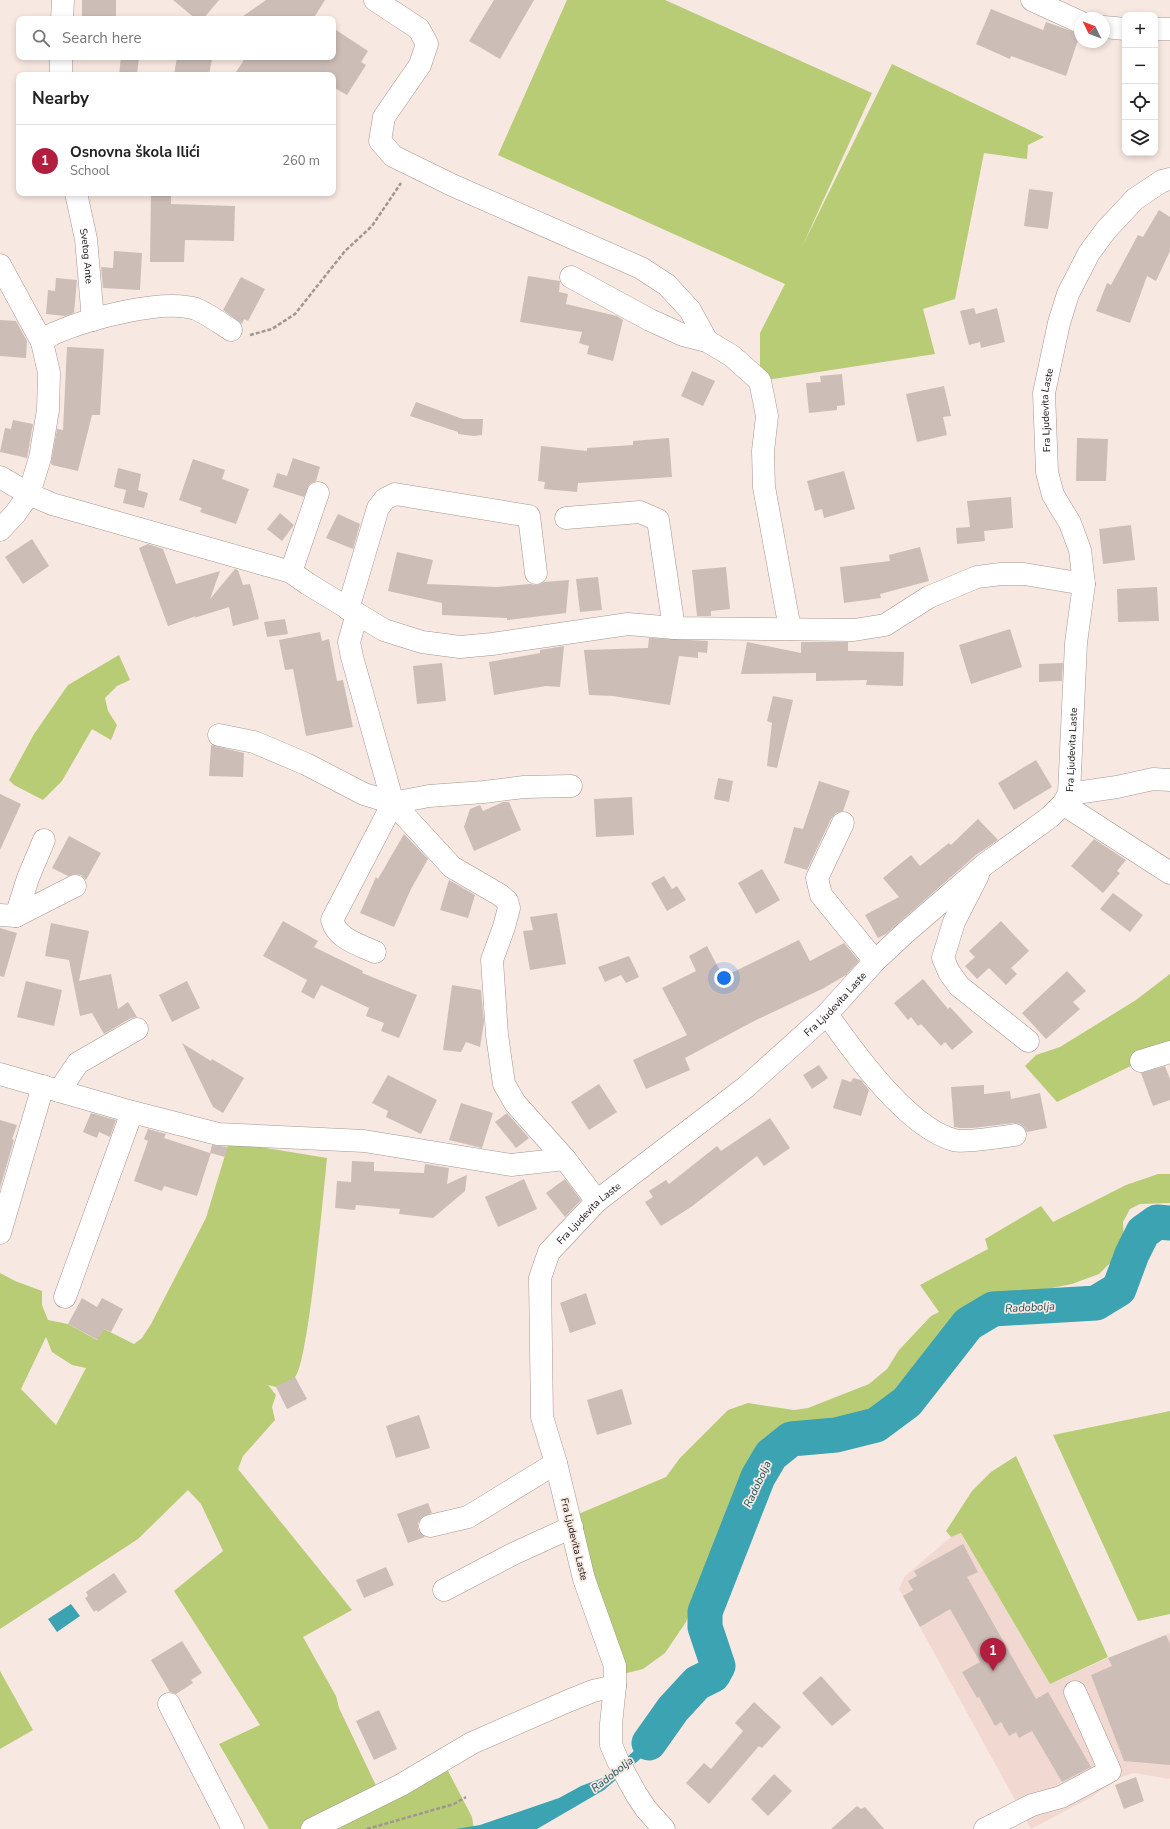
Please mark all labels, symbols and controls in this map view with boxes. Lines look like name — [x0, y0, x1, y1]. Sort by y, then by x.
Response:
north arrow — [1074, 12, 1110, 48]
map controls — [1122, 12, 1158, 156]
button: + — [1122, 12, 1158, 48]
search box — [16, 16, 336, 60]
icon: search — [30, 27, 52, 49]
text: Search here — [62, 28, 142, 48]
button: − — [1122, 48, 1158, 84]
button: locate — [1122, 84, 1158, 120]
text: Nearby — [32, 87, 89, 110]
button: layers — [1122, 120, 1158, 156]
text: Osnovna škola Ilići — [70, 142, 200, 162]
text: 1 — [41, 152, 49, 170]
text: 260 m — [282, 152, 320, 170]
text: School — [70, 162, 110, 180]
street label: Svetog Ante — [76, 227, 96, 284]
street label: Fra Ljudevita Laste — [1038, 367, 1057, 452]
street label: Fra Ljudevita Laste — [1063, 707, 1081, 792]
your location — [714, 968, 734, 988]
street label: Fra Ljudevita Laste — [801, 969, 870, 1040]
street label: Fra Ljudevita Laste — [554, 1179, 624, 1248]
water label: Radobolja — [1005, 1299, 1056, 1316]
water label: Radobolja — [740, 1458, 775, 1510]
street label: Fra Ljudevita Laste — [557, 1497, 591, 1582]
pin: 1 — [980, 1638, 1006, 1671]
water label: Radobolja — [588, 1753, 637, 1796]

